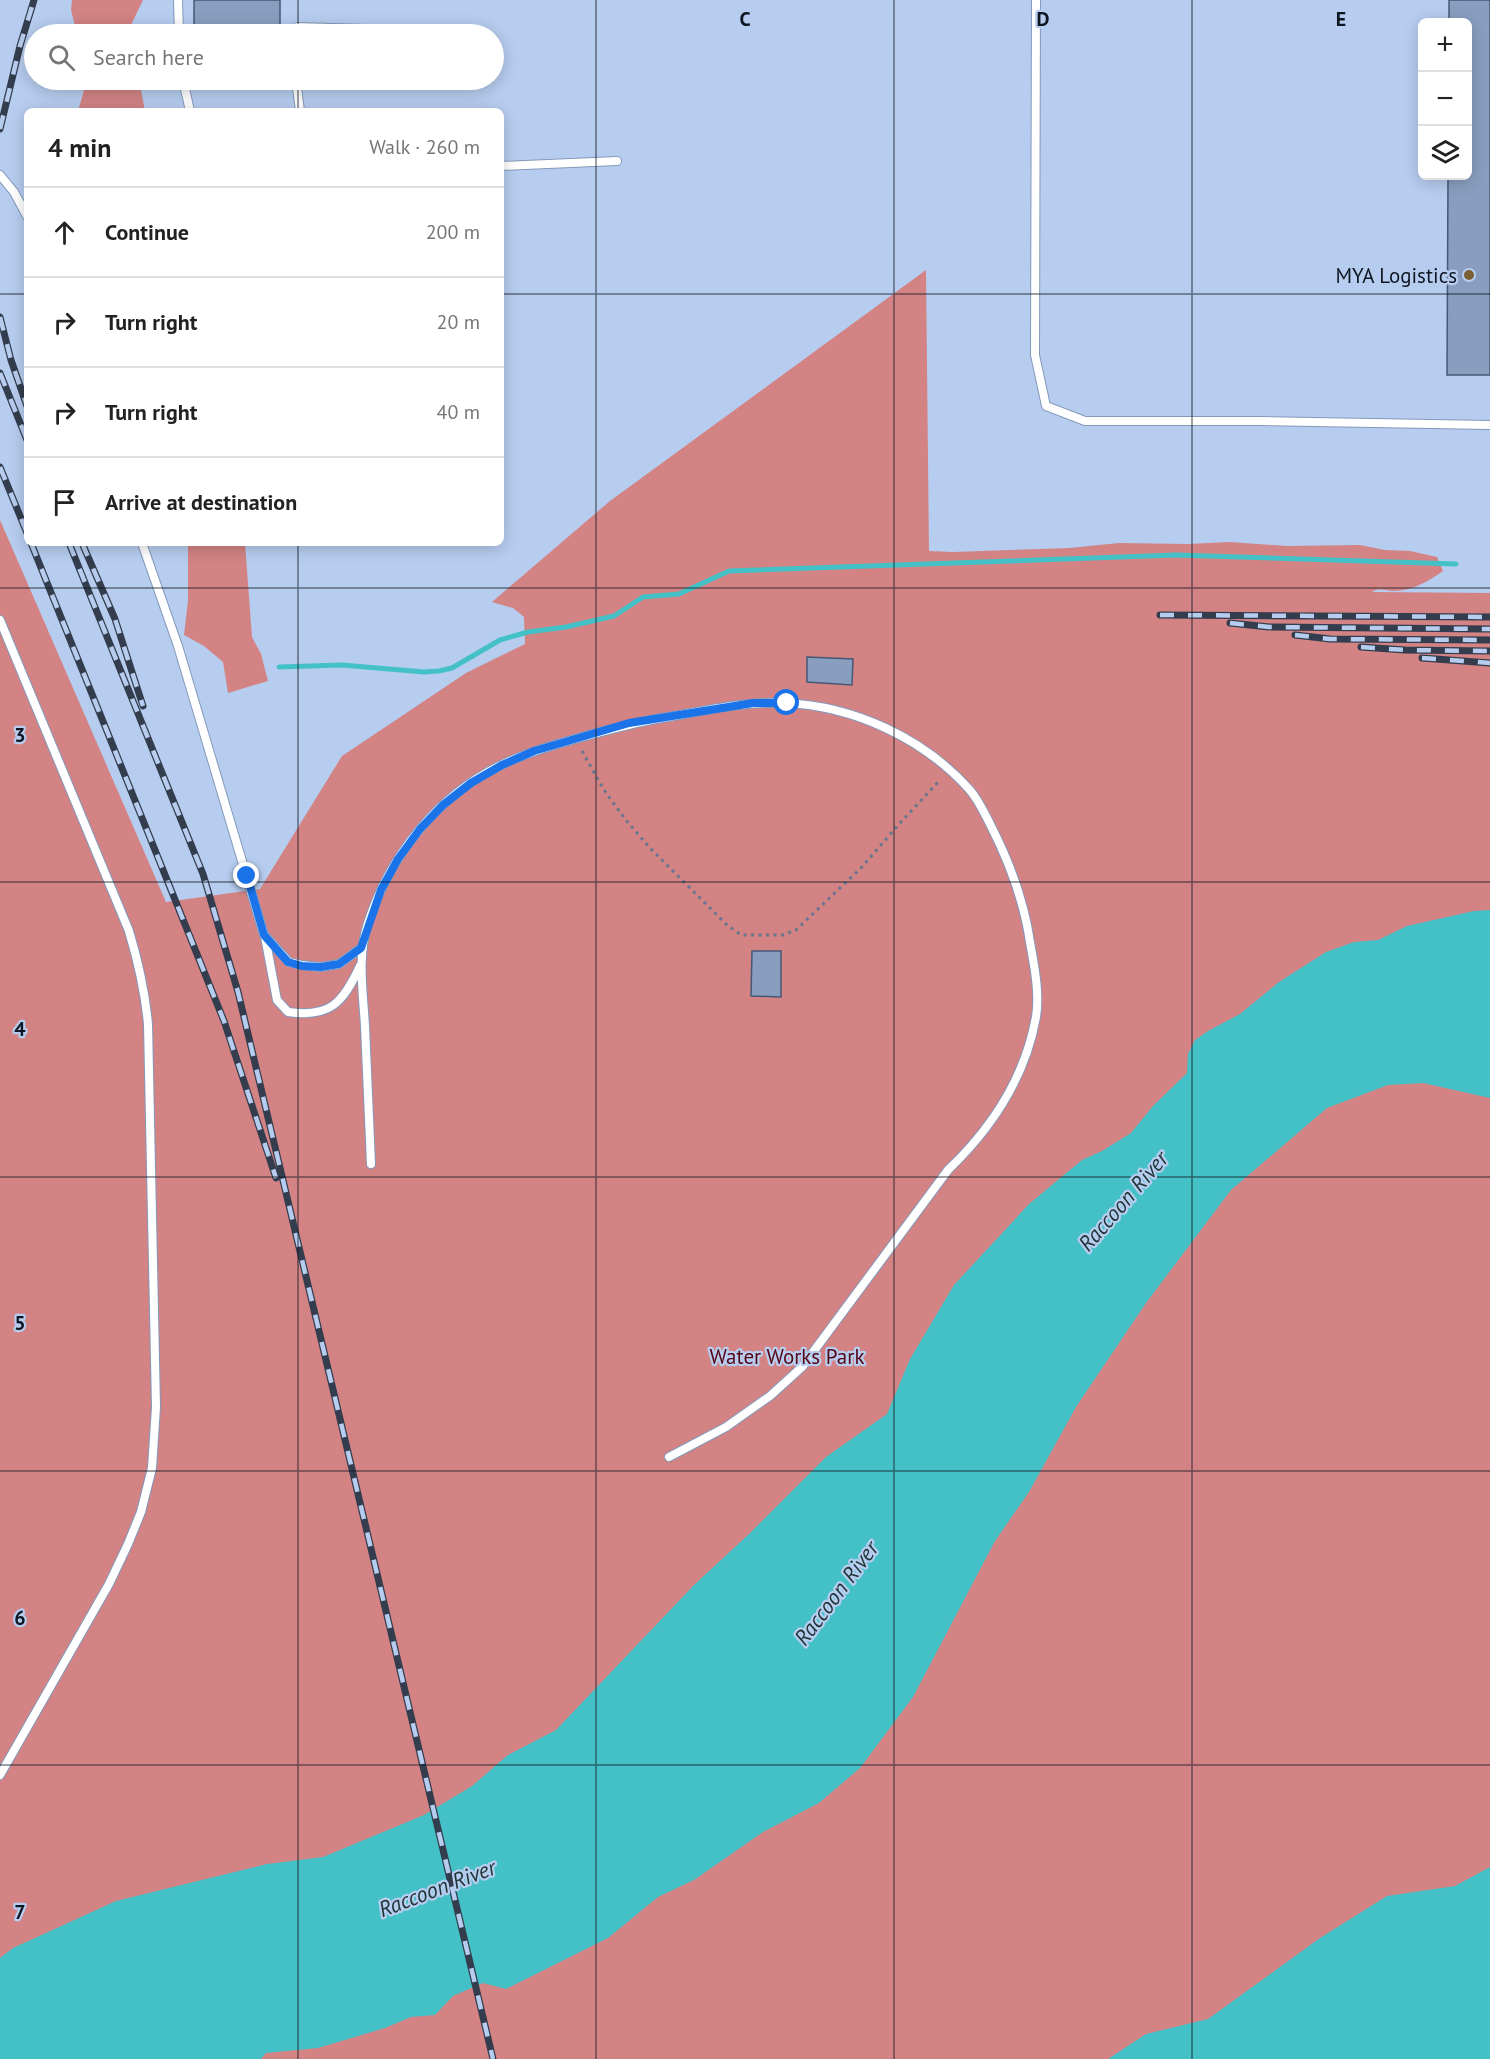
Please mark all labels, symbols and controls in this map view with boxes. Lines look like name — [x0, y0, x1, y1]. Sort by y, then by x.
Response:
text: C — [739, 6, 751, 32]
text: D — [1037, 6, 1050, 32]
text: E — [1336, 6, 1346, 32]
map controls — [1418, 18, 1472, 180]
button: + — [1418, 18, 1472, 72]
search box — [24, 24, 504, 90]
icon: search — [45, 41, 78, 74]
text: Search here — [93, 43, 204, 71]
button: − — [1418, 72, 1472, 126]
button: layers — [1418, 126, 1472, 180]
text: 4 min — [48, 131, 111, 164]
text: Walk · 260 m — [369, 134, 480, 160]
icon: ahead — [48, 216, 81, 249]
text: Continue — [105, 218, 189, 246]
text: 200 m — [426, 219, 480, 245]
place label: MYA Logistics — [1335, 262, 1457, 289]
marker: MYA Logistics — [1462, 268, 1476, 282]
icon: right — [48, 306, 81, 339]
text: Turn right — [105, 308, 197, 336]
text: 20 m — [437, 309, 480, 335]
icon: right — [48, 396, 81, 429]
text: Turn right — [105, 398, 197, 426]
text: 40 m — [437, 399, 480, 425]
icon: arrive — [48, 486, 81, 519]
text: Arrive at destination — [105, 488, 297, 516]
route start — [773, 689, 799, 715]
text: 3 — [14, 722, 26, 748]
route end — [233, 862, 259, 888]
text: 4 — [14, 1016, 26, 1042]
water label: Raccoon River — [1072, 1144, 1175, 1257]
text: 5 — [14, 1310, 26, 1336]
park label: Water Works Park — [710, 1343, 864, 1370]
water label: Raccoon River — [788, 1534, 885, 1651]
text: 6 — [14, 1605, 26, 1631]
water label: Raccoon River — [374, 1852, 501, 1923]
text: 7 — [14, 1899, 26, 1925]

